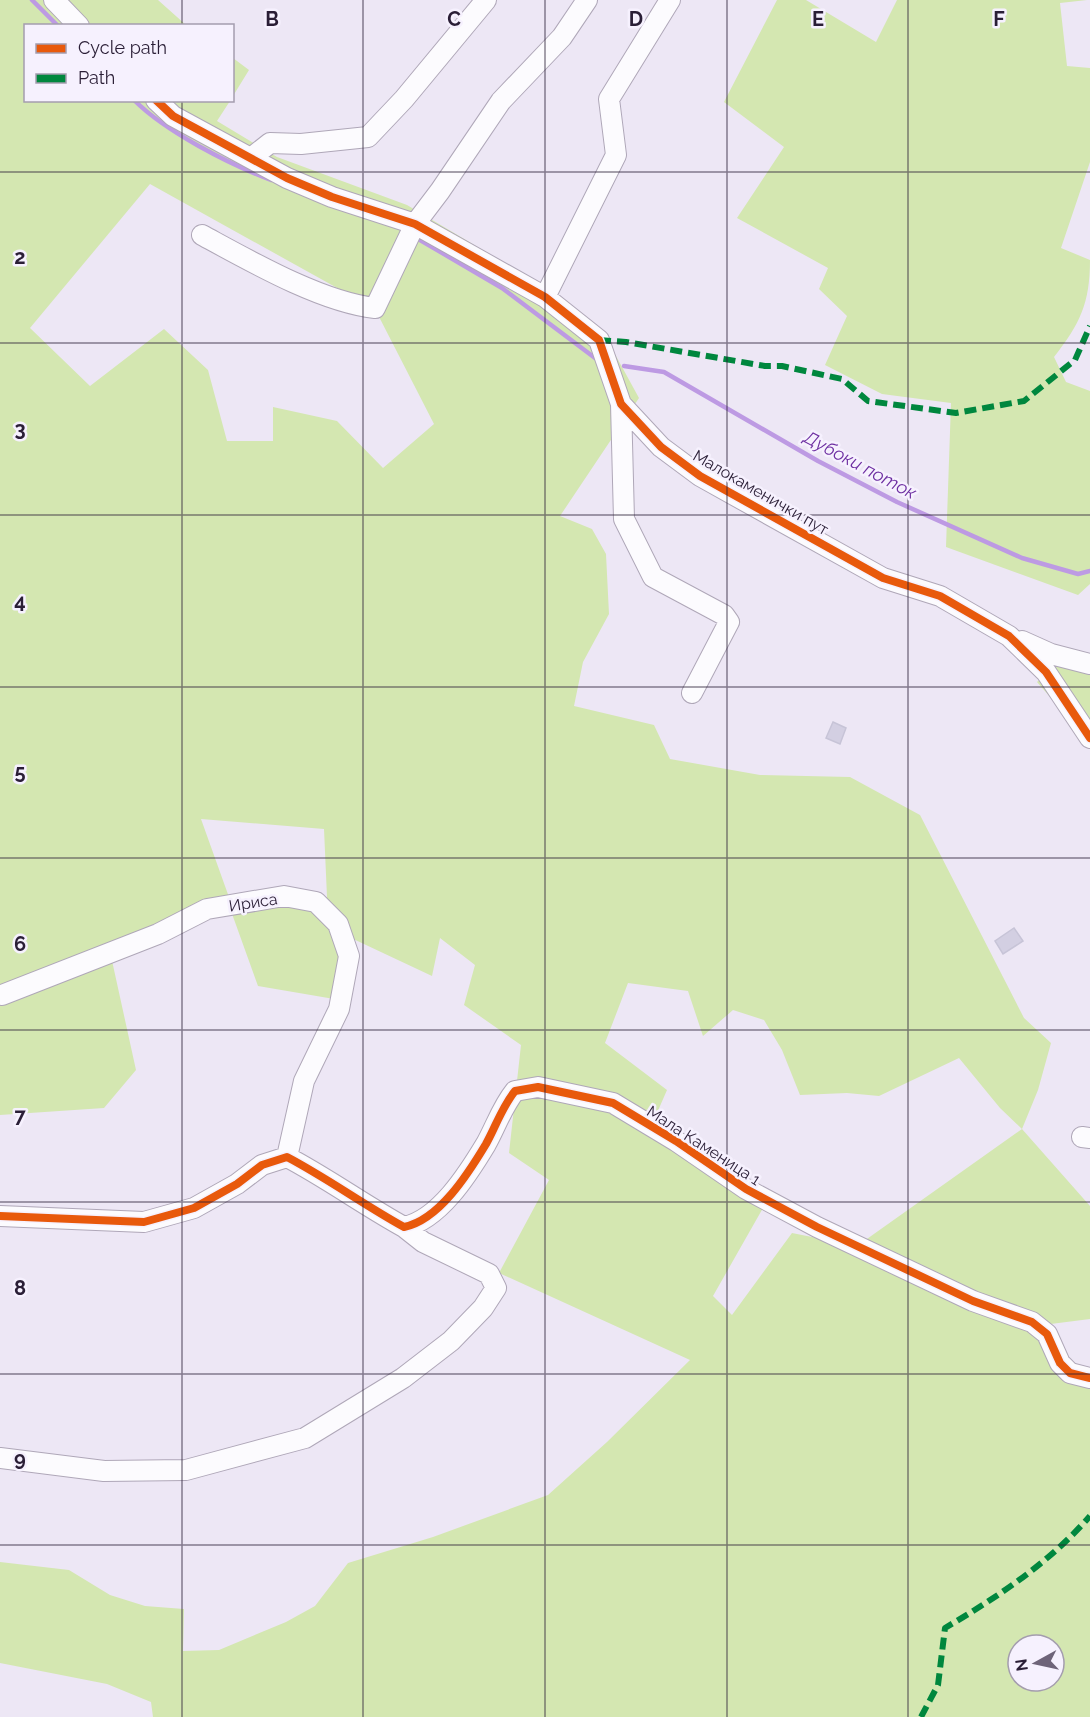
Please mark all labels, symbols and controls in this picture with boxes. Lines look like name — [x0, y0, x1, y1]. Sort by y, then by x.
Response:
text: B — [265, 7, 279, 31]
text: C — [447, 7, 461, 31]
text: D — [629, 7, 643, 31]
text: E — [812, 7, 824, 31]
text: F — [993, 7, 1005, 31]
legend — [24, 24, 234, 102]
text: Cycle path — [78, 37, 167, 58]
text: Path — [78, 67, 115, 88]
text: 2 — [14, 245, 26, 269]
text: 3 — [14, 417, 26, 441]
water label: Дубоки поток — [800, 426, 920, 503]
street label: Малокаменички пут — [690, 446, 832, 539]
text: 4 — [14, 589, 26, 613]
text: 5 — [14, 760, 26, 784]
street label: Ириса — [227, 889, 279, 916]
text: 6 — [14, 932, 26, 956]
street label: Мала Каменица 1 — [643, 1102, 764, 1189]
text: 7 — [14, 1104, 26, 1128]
text: 8 — [14, 1276, 26, 1300]
text: 9 — [14, 1447, 26, 1471]
north arrow — [1006, 1633, 1066, 1693]
text: N — [1011, 1658, 1032, 1672]

